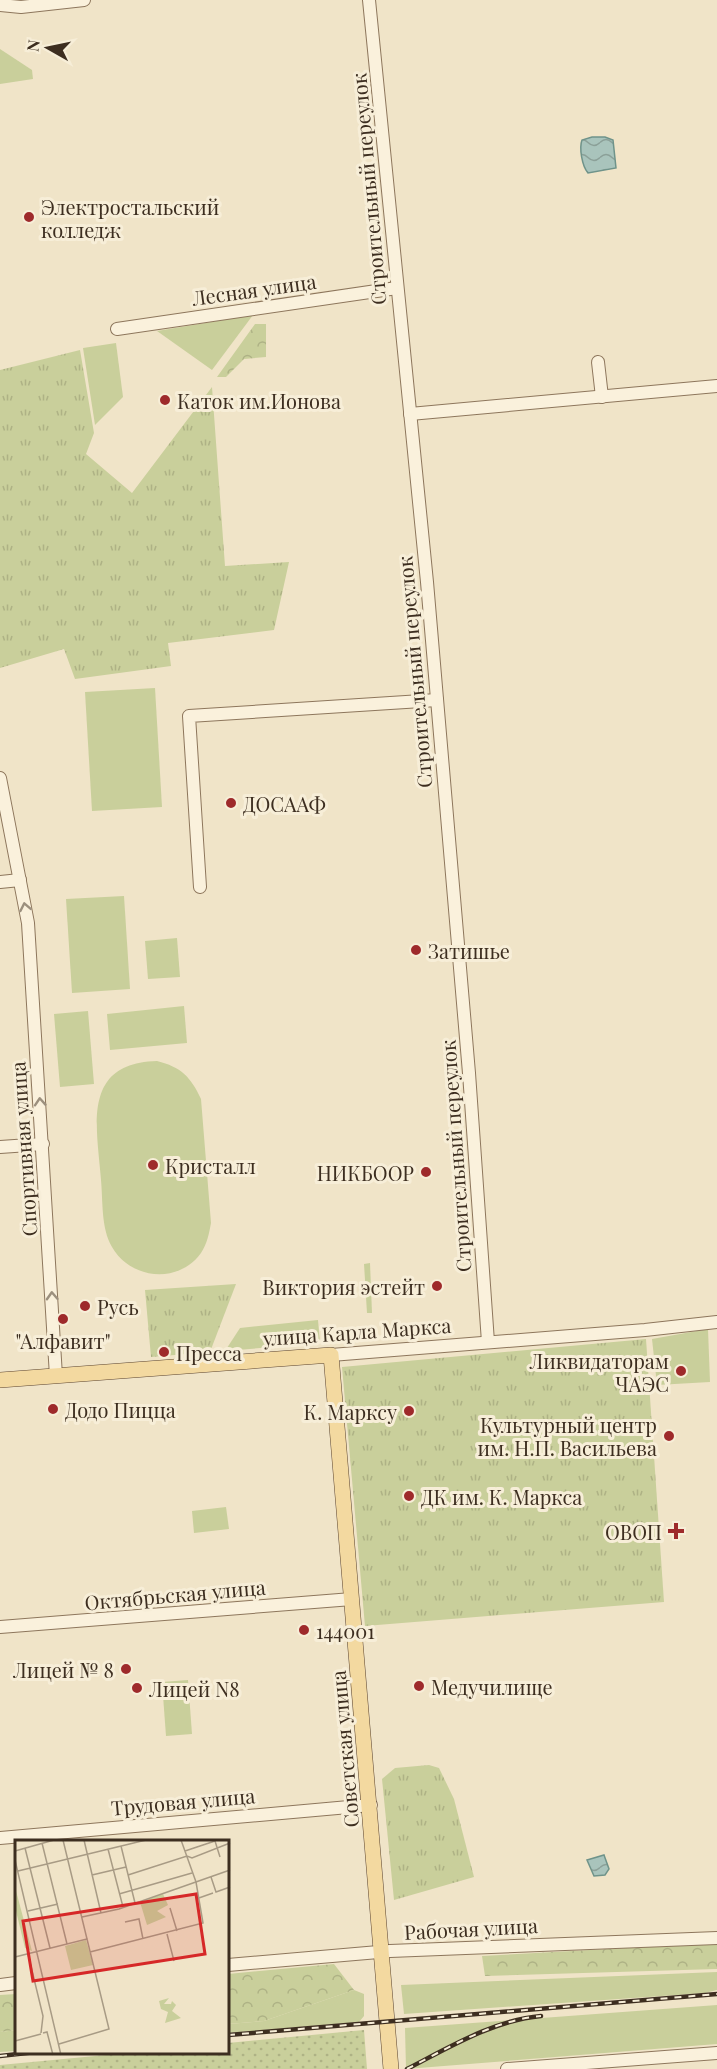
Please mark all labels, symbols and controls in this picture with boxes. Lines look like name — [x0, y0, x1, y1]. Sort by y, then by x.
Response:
north arrow — [18, 18, 78, 78]
text: N — [21, 38, 44, 53]
street label: Строительный переулок — [344, 71, 392, 306]
place label: Электростальский колледж — [41, 193, 219, 243]
marker: Электростальский колледж — [22, 210, 36, 224]
street label: Лесная улица — [189, 267, 318, 311]
place label: Каток им.Ионова — [177, 387, 341, 414]
marker: Каток им.Ионова — [158, 393, 172, 407]
street label: Строительный переулок — [390, 554, 438, 789]
place label: ДОСААФ — [243, 790, 326, 817]
marker: ДОСААФ — [224, 796, 238, 810]
one-way arrow — [19, 903, 32, 913]
place label: Затишье — [428, 937, 510, 964]
marker: Затишье — [409, 943, 423, 957]
street label: Строительный переулок — [433, 1038, 477, 1273]
street label: Спортивная улица — [3, 1061, 43, 1237]
one-way arrow — [34, 1097, 47, 1106]
place label: Кристалл — [165, 1152, 256, 1179]
marker: Кристалл — [146, 1158, 160, 1172]
place label: НИКБООР — [317, 1159, 414, 1186]
marker: НИКБООР — [419, 1165, 433, 1179]
place label: Виктория эстейт — [262, 1273, 425, 1300]
marker: Виктория эстейт — [430, 1279, 444, 1293]
one-way arrow — [45, 1292, 58, 1301]
place label: Русь — [97, 1293, 139, 1320]
marker: Русь — [78, 1299, 92, 1313]
street label: улица Карла Маркса — [261, 1311, 452, 1351]
marker: "Алфавит" — [56, 1312, 70, 1326]
place label: "Алфавит" — [15, 1327, 111, 1354]
place label: Пресса — [176, 1339, 242, 1366]
marker: Пресса — [157, 1345, 171, 1359]
place label: Ликвидаторам ЧАЭС — [529, 1347, 669, 1397]
marker: Ликвидаторам ЧАЭС — [674, 1364, 688, 1378]
place label: Додо Пицца — [65, 1396, 176, 1423]
place label: К. Марксу — [304, 1398, 397, 1425]
marker: Додо Пицца — [46, 1402, 60, 1416]
marker: К. Марксу — [402, 1404, 416, 1418]
place label: Культурный центр им. Н.П. Васильева — [478, 1411, 657, 1461]
marker: Культурный центр им. Н.П. Васильева — [662, 1429, 676, 1443]
place label: ДК им. К. Маркса — [421, 1483, 582, 1510]
marker: ДК им. К. Маркса — [402, 1489, 416, 1503]
place label: ОВОП — [605, 1518, 662, 1545]
marker: ОВОП — [667, 1522, 685, 1540]
street label: Октябрьская улица — [83, 1573, 267, 1615]
place label: 144001 — [316, 1617, 375, 1644]
marker: 144001 — [297, 1623, 311, 1637]
place label: Лицей № 8 — [12, 1656, 114, 1683]
marker: Лицей № 8 — [119, 1662, 133, 1676]
street label: Советская улица — [324, 1669, 364, 1829]
place label: Медучилище — [431, 1673, 553, 1700]
place label: Лицей N8 — [148, 1675, 240, 1702]
marker: Медучилище — [412, 1679, 426, 1693]
marker: Лицей N8 — [130, 1681, 144, 1695]
street label: Трудовая улица — [110, 1781, 256, 1821]
inset map — [15, 1840, 230, 2054]
street label: Рабочая улица — [403, 1911, 539, 1945]

